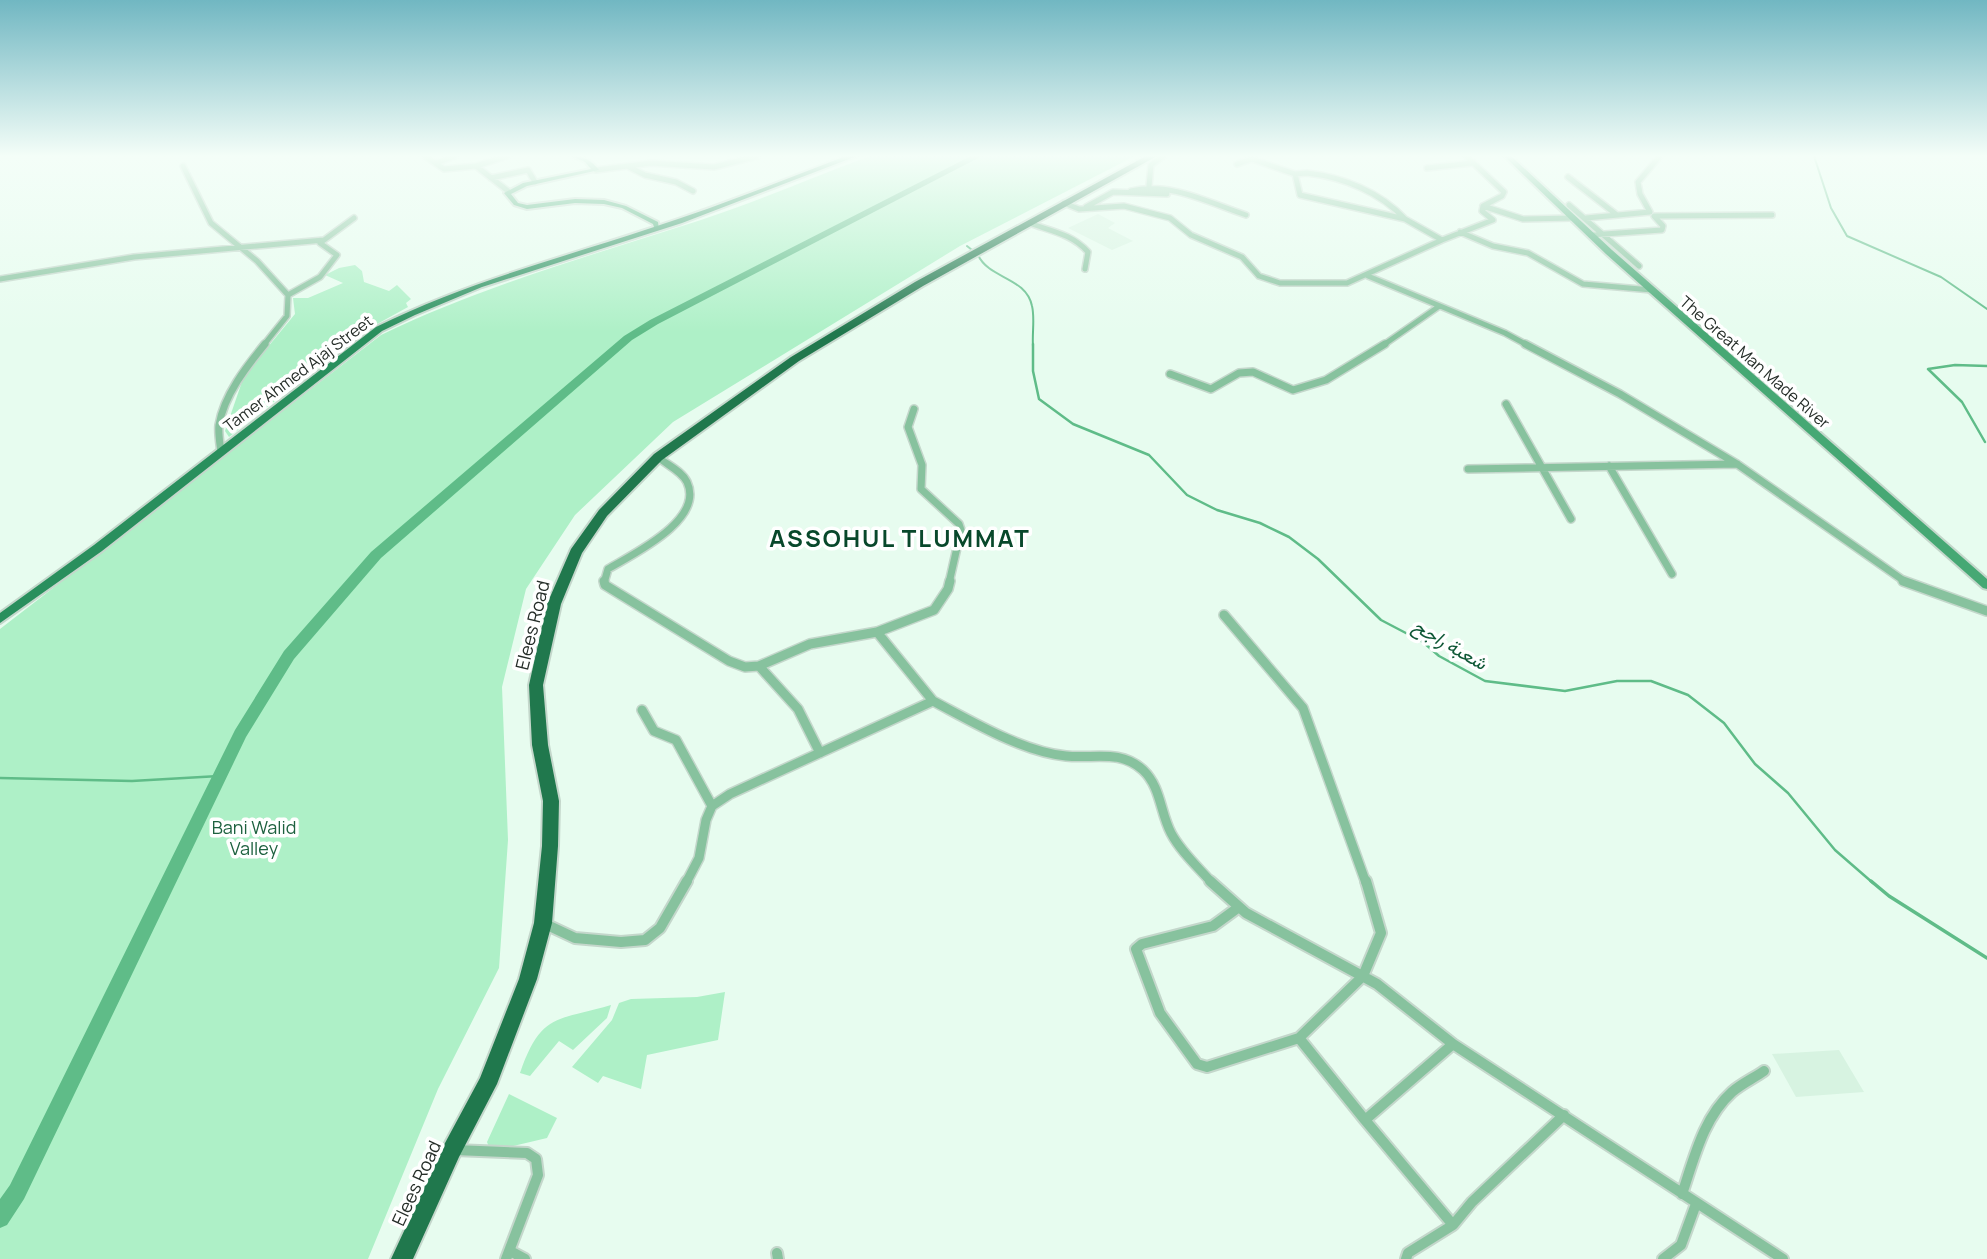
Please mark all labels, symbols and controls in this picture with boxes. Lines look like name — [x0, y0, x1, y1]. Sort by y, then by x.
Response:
street label: The Great Man Made River — [1675, 291, 1835, 434]
street label: Tamer Ahmed Ajaj Street — [219, 310, 377, 436]
district label: ASSOHUL TLUMMAT — [769, 521, 1031, 554]
street label: Elees Road — [509, 578, 555, 672]
water label: شعبة راجح — [1408, 612, 1493, 677]
park label: Bani Walid Valley — [212, 815, 296, 860]
street label: Elees Road — [386, 1137, 446, 1229]

